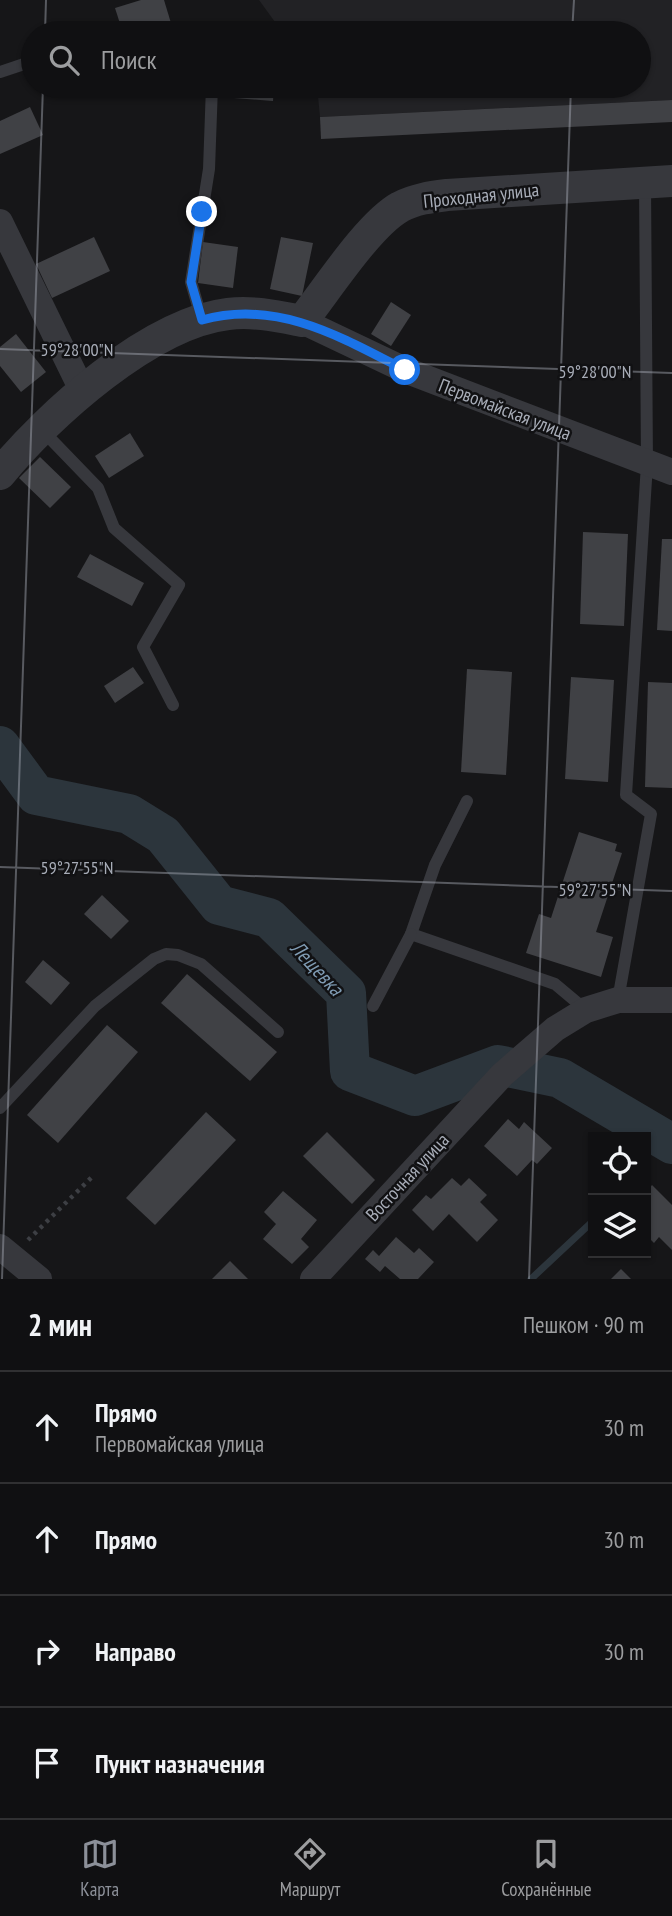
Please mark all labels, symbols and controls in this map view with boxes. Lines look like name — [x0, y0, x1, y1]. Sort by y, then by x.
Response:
search box — [21, 21, 651, 98]
icon: search — [45, 41, 83, 79]
text: Поиск — [101, 43, 157, 76]
street label: Проходная улица — [422, 177, 540, 213]
route end — [186, 196, 217, 227]
text: 59°28'00"N — [41, 338, 113, 361]
route start — [389, 354, 420, 385]
text: 59°28'00"N — [559, 360, 631, 383]
street label: Первомайская улица — [435, 373, 575, 445]
text: 59°27'55"N — [41, 856, 113, 879]
text: 59°27'55"N — [559, 878, 631, 901]
water label: Лещевка — [284, 934, 350, 1002]
street label: Восточная улица — [360, 1128, 454, 1226]
map controls — [588, 1132, 651, 1258]
button: locate — [588, 1132, 651, 1195]
button: layers — [588, 1195, 651, 1258]
text: 2 мин — [28, 1305, 92, 1344]
text: Пешком · 90 m — [523, 1310, 644, 1339]
text: Прямо — [95, 1396, 157, 1429]
icon: ahead — [28, 1408, 66, 1446]
text: 30 m — [603, 1413, 644, 1442]
text: Первомайская улица — [95, 1429, 264, 1458]
icon: ahead — [28, 1520, 66, 1558]
text: Прямо — [95, 1523, 157, 1556]
text: 30 m — [603, 1525, 644, 1554]
icon: right — [28, 1632, 66, 1670]
text: Направо — [95, 1635, 176, 1668]
text: 30 m — [603, 1637, 644, 1666]
icon: arrive — [28, 1744, 66, 1782]
text: Пункт назначения — [95, 1747, 265, 1780]
tab: Карта — [80, 1835, 119, 1901]
tab: Маршрут — [280, 1835, 340, 1901]
tab: Сохранённые — [501, 1835, 592, 1901]

